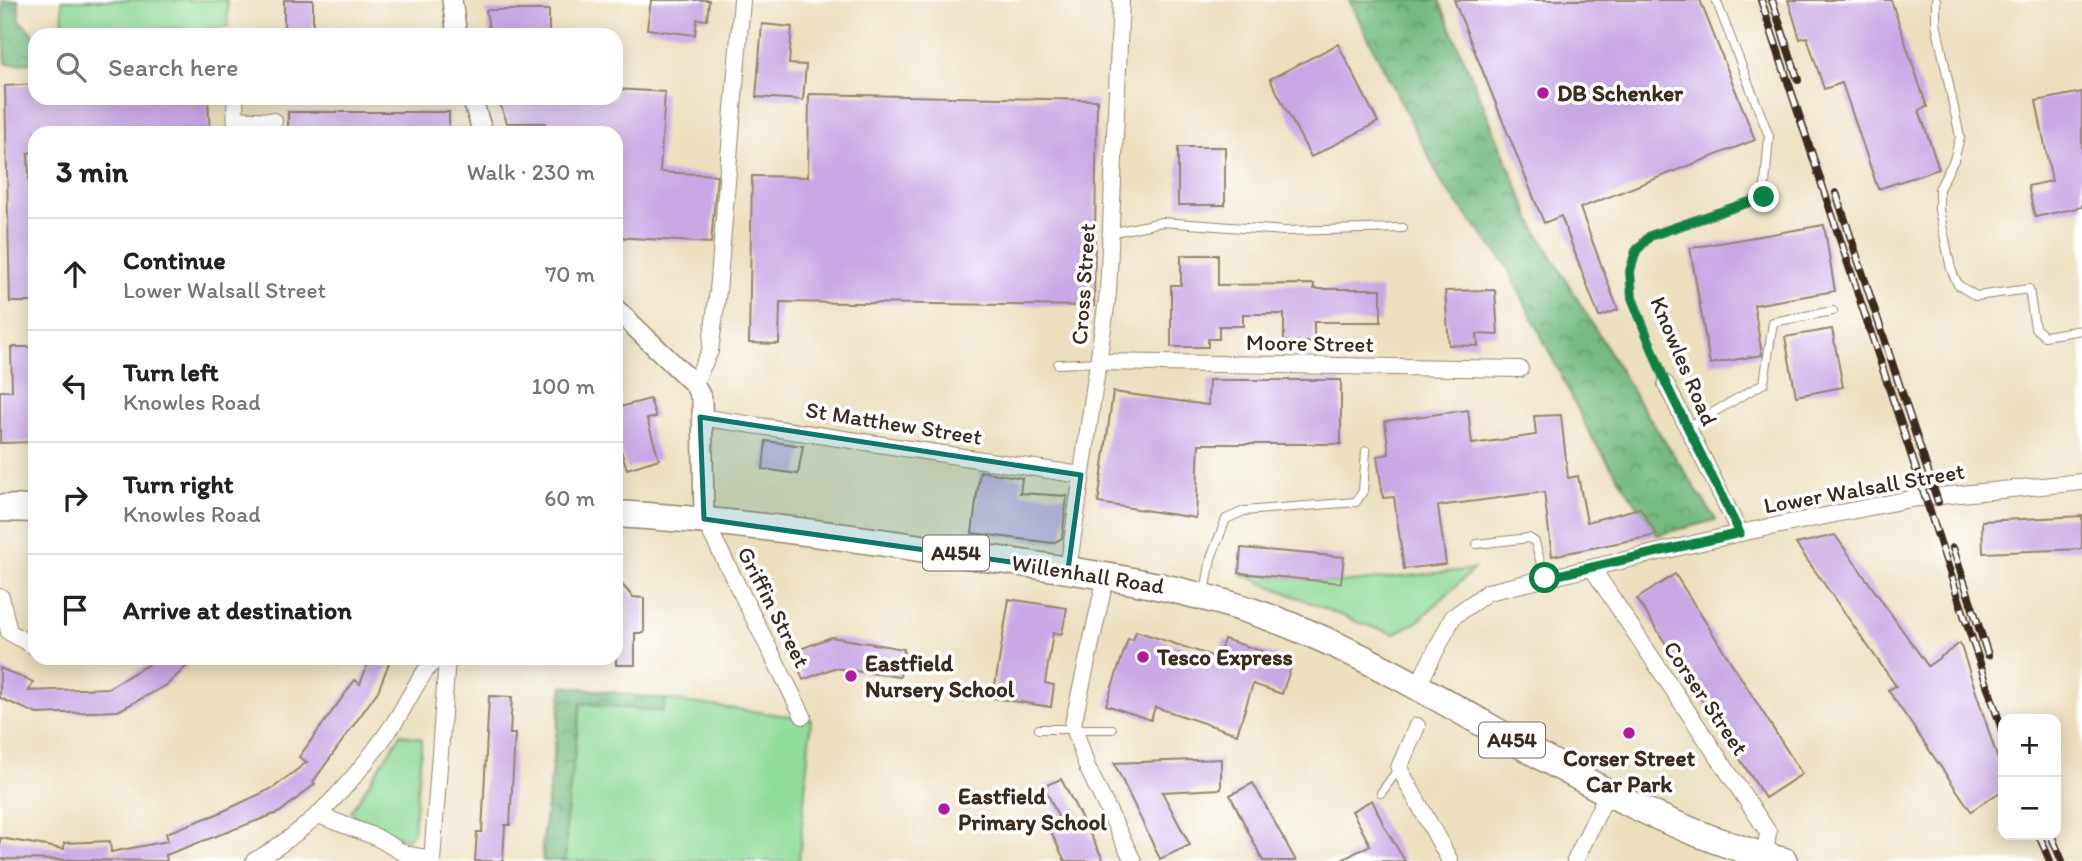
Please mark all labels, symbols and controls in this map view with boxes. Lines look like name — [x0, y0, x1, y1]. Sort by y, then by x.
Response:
search box — [28, 28, 623, 105]
icon: search — [52, 48, 90, 86]
text: Search here — [108, 51, 238, 83]
place label: DB Schenker — [1557, 79, 1683, 107]
marker: DB Schenker — [1535, 85, 1551, 101]
text: 3 min — [56, 153, 128, 190]
text: Walk · 230 m — [467, 158, 595, 186]
route end — [1748, 181, 1779, 212]
street label: Cross Street — [1065, 222, 1101, 346]
text: Continue — [123, 244, 226, 276]
icon: ahead — [56, 255, 94, 293]
text: 70 m — [545, 260, 595, 288]
text: Lower Walsall Street — [123, 276, 326, 304]
street label: Knowles Road — [1644, 292, 1724, 430]
street label: Moore Street — [1246, 328, 1374, 358]
text: Turn left — [123, 356, 219, 388]
icon: left — [56, 367, 94, 405]
text: 100 m — [531, 372, 595, 400]
text: Knowles Road — [123, 388, 261, 416]
street label: St Matthew Street — [804, 395, 985, 451]
street label: Lower Walsall Street — [1762, 457, 1967, 519]
text: Turn right — [123, 468, 234, 500]
icon: right — [56, 479, 94, 517]
text: 60 m — [544, 484, 595, 512]
text: Knowles Road — [123, 500, 261, 528]
road number: A454 — [923, 536, 989, 570]
street label: Griffin Street — [732, 542, 817, 673]
street label: Willenhall Road — [1009, 548, 1167, 600]
route start — [1529, 562, 1560, 593]
icon: arrive — [56, 591, 94, 629]
text: Arrive at destination — [123, 594, 352, 626]
street label: Corser Street — [1657, 635, 1755, 761]
place label: Tesco Express — [1156, 643, 1293, 671]
place label: Eastfield Nursery School — [865, 649, 1015, 703]
marker: Tesco Express — [1135, 649, 1151, 665]
marker: Eastfield Nursery School — [843, 668, 859, 684]
map controls — [1998, 714, 2061, 840]
button: + — [1998, 714, 2061, 777]
road number: A454 — [1479, 722, 1545, 758]
marker: Corser Street Car Park — [1621, 725, 1637, 741]
place label: Corser Street Car Park — [1563, 744, 1695, 798]
button: − — [1998, 777, 2061, 840]
place label: Eastfield Primary School — [958, 782, 1107, 836]
marker: Eastfield Primary School — [936, 801, 952, 817]

